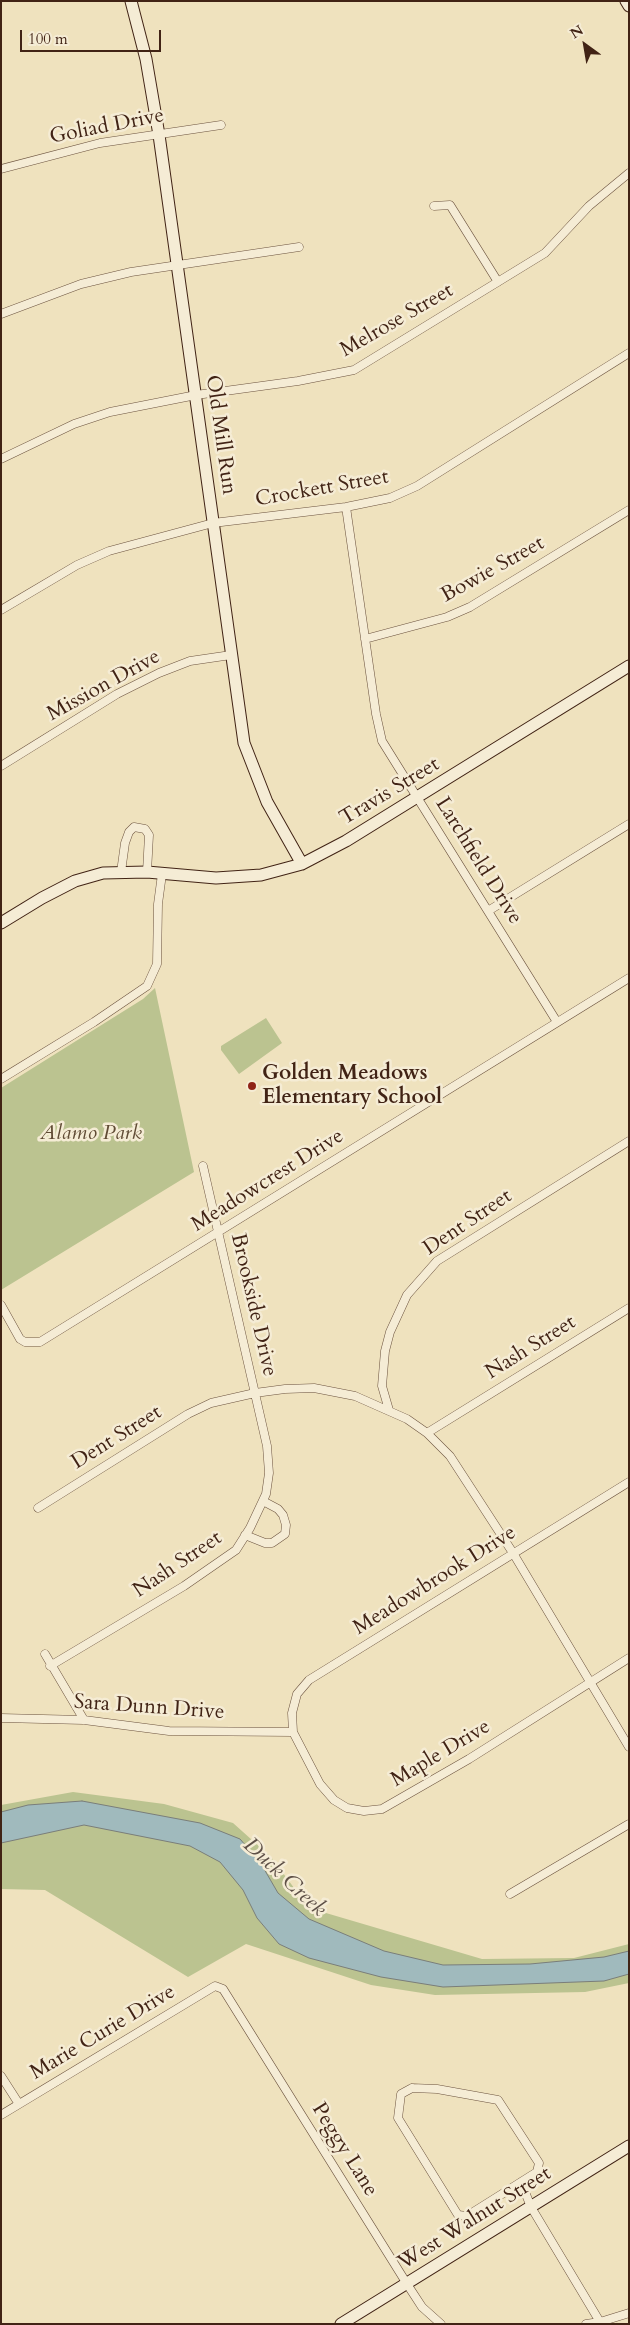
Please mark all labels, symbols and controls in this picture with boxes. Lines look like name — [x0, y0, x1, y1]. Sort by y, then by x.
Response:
scale bar — [22, 20, 164, 52]
north arrow — [560, 20, 610, 70]
text: N — [567, 21, 587, 43]
text: 100 m — [28, 29, 68, 49]
street label: Goliad Drive — [48, 104, 166, 150]
street label: Melrose Street — [336, 278, 458, 364]
street label: Old Mill Run — [199, 374, 241, 496]
street label: Crockett Street — [253, 465, 391, 513]
street label: Bowie Street — [437, 531, 549, 609]
street label: Mission Drive — [43, 645, 165, 727]
street label: Travis Street — [336, 752, 444, 832]
street label: Larchfield Drive — [429, 793, 527, 929]
place label: Golden Meadows Elementary School — [262, 1061, 442, 1111]
marker: Golden Meadows Elementary School — [246, 1080, 258, 1092]
park label: Alamo Park — [40, 1121, 142, 1147]
street label: Meadowcrest Drive — [187, 1124, 349, 1238]
street label: Dent Street — [419, 1184, 517, 1262]
street label: Brookside Drive — [224, 1231, 282, 1379]
street label: Nash Street — [481, 1310, 581, 1386]
street label: Dent Street — [67, 1400, 167, 1476]
street label: Meadowbrook Drive — [349, 1521, 521, 1641]
street label: Nash Street — [129, 1526, 227, 1604]
street label: Sara Dunn Drive — [73, 1690, 225, 1726]
street label: Maple Drive — [387, 1715, 495, 1793]
water label: Duck Creek — [237, 1833, 331, 1923]
street label: Marie Curie Drive — [26, 1980, 180, 2086]
street label: Peggy Lane — [305, 2099, 383, 2201]
street label: West Walnut Street — [394, 2162, 556, 2276]

